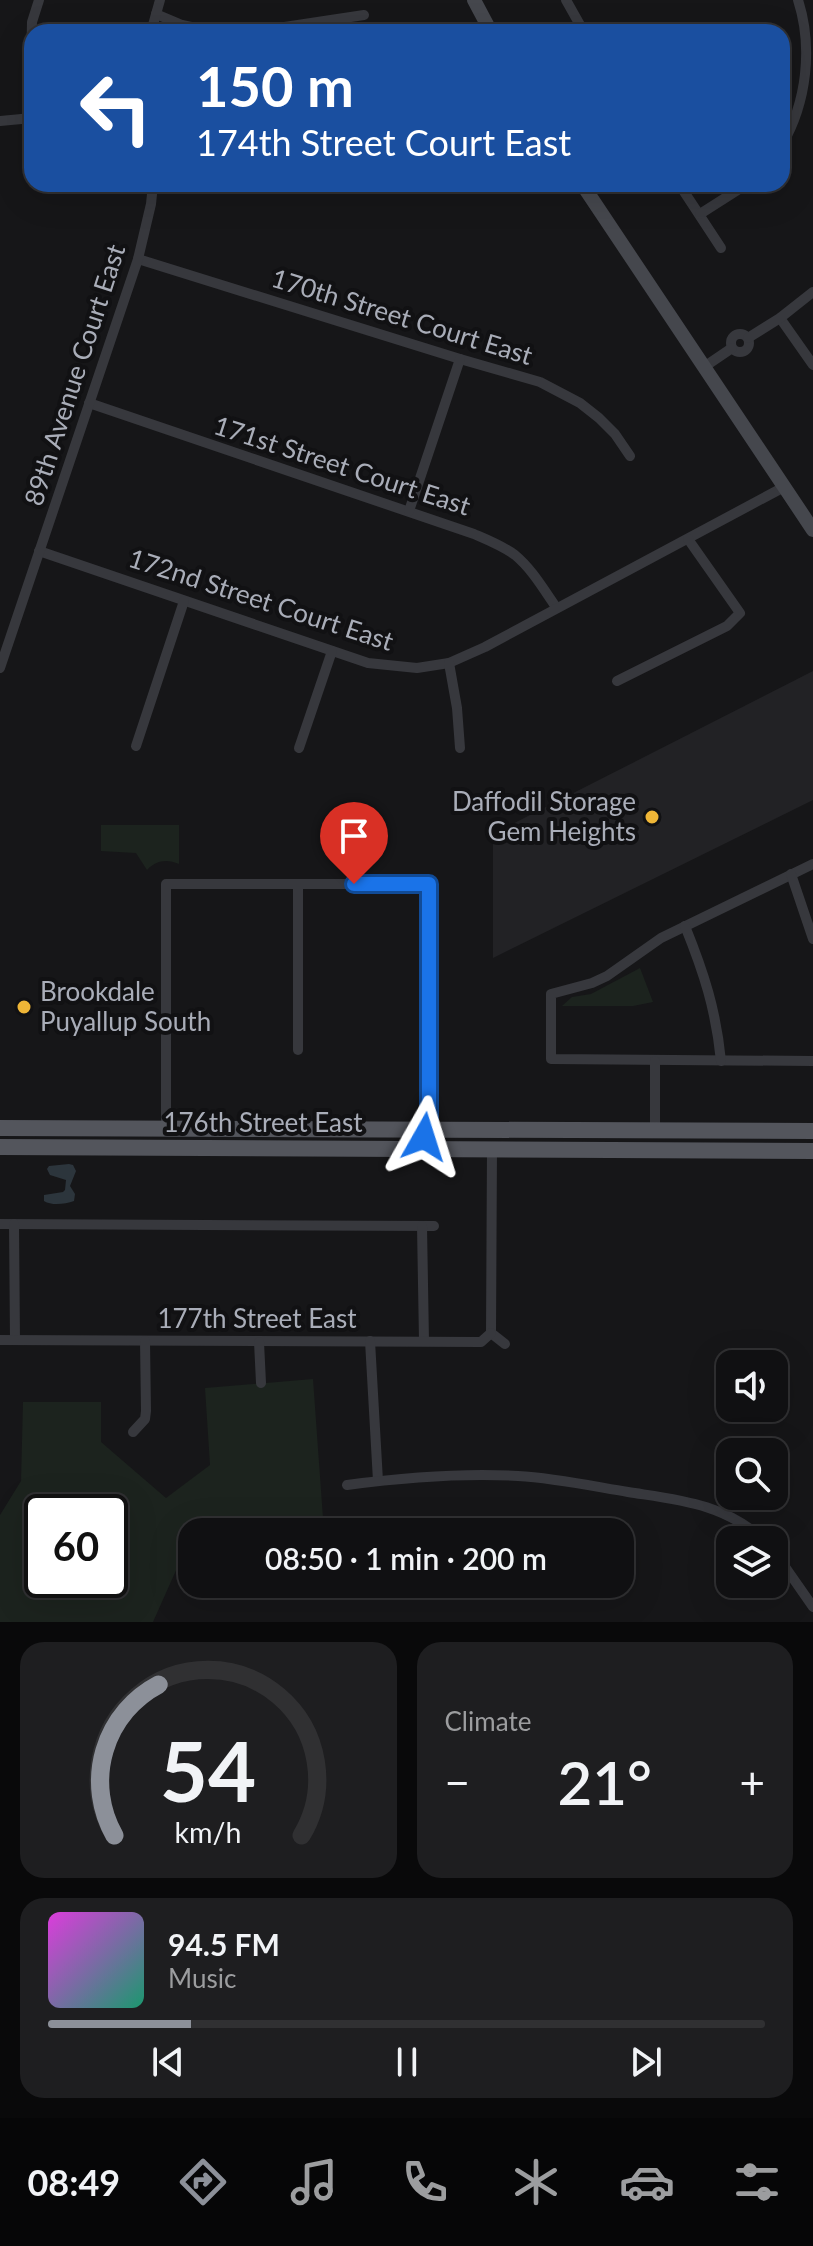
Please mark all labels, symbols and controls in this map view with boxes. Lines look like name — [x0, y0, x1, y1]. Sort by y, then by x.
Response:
text: 150 m — [196, 52, 354, 119]
icon: left — [64, 56, 168, 160]
text: 174th Street Court East — [196, 120, 571, 164]
street label: 89th Avenue Court East — [17, 239, 132, 509]
street label: 170th Street Court East — [268, 261, 537, 371]
street label: 171st Street Court East — [210, 408, 475, 522]
street label: 172nd Street Court East — [125, 541, 398, 657]
place label: Daffodil Storage Gem Heights — [452, 785, 636, 847]
pin — [320, 802, 388, 884]
marker: Daffodil Storage Gem Heights — [643, 808, 661, 826]
icon: arrive — [332, 814, 376, 858]
place label: Brookdale Puyallup South — [40, 975, 211, 1037]
marker: Brookdale Puyallup South — [15, 998, 33, 1016]
position arrow — [382, 1095, 466, 1179]
street label: 176th Street East — [163, 1106, 363, 1138]
street label: 177th Street East — [157, 1302, 357, 1334]
map controls — [716, 1350, 788, 1598]
button: sound — [716, 1350, 788, 1422]
button: search — [716, 1438, 788, 1510]
speed limit sign: 60 — [24, 1494, 128, 1598]
button: layers — [716, 1526, 788, 1598]
text: 08:50 · 1 min · 200 m — [265, 1540, 547, 1576]
text: Climate — [445, 1705, 531, 1737]
text: 54 — [160, 1720, 257, 1820]
text: 21° — [558, 1746, 652, 1818]
text: − — [445, 1756, 470, 1808]
text: + — [739, 1756, 765, 1808]
text: km/h — [175, 1815, 242, 1849]
text: 94.5 FM — [168, 1926, 280, 1962]
text: Music — [168, 1962, 236, 1994]
icon: previous — [146, 2040, 190, 2084]
icon: pause — [385, 2040, 429, 2084]
icon: next — [624, 2040, 668, 2084]
icon: directions — [175, 2154, 231, 2210]
icon: music — [286, 2154, 342, 2210]
icon: phone — [397, 2154, 453, 2210]
icon: climate — [508, 2154, 564, 2210]
icon: car — [619, 2154, 675, 2210]
icon: filters — [729, 2154, 785, 2210]
text: 08:49 — [27, 2160, 120, 2204]

